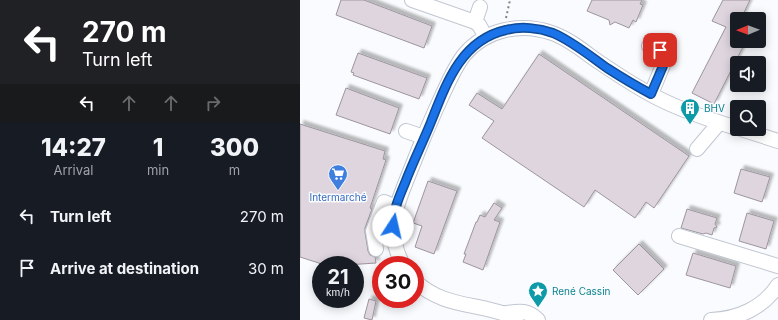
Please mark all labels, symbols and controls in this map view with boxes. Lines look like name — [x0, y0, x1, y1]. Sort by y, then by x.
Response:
north arrow — [730, 12, 766, 48]
map controls — [730, 12, 766, 136]
text: 270 m — [82, 15, 167, 49]
icon: left — [16, 16, 68, 68]
pin — [643, 33, 677, 67]
icon: arrive — [649, 39, 671, 61]
text: Turn left — [82, 49, 152, 70]
button: sound — [730, 56, 766, 92]
icon: left — [76, 92, 98, 114]
icon: ahead — [118, 92, 140, 114]
icon: ahead — [160, 92, 182, 114]
icon: right — [202, 92, 224, 114]
building icon: BHV — [679, 97, 701, 125]
button: search — [730, 100, 766, 136]
place label: BHV — [704, 102, 725, 114]
text: 14:27 — [41, 133, 106, 162]
text: 1 — [153, 133, 163, 162]
text: 300 — [210, 133, 259, 162]
text: Arrival — [53, 162, 93, 178]
text: min — [147, 162, 169, 178]
text: m — [229, 162, 240, 178]
supermarket icon: Intermarché — [327, 163, 349, 191]
place label: Intermarché — [310, 191, 367, 203]
icon: left — [16, 205, 38, 227]
position arrow — [372, 205, 414, 247]
text: Turn left — [50, 207, 111, 226]
text: 270 m — [240, 207, 284, 226]
speed limit sign: 30 — [372, 256, 424, 308]
icon: arrive — [16, 257, 38, 279]
text: Arrive at destination — [50, 259, 199, 278]
text: 30 m — [248, 259, 284, 278]
text: 21 — [327, 265, 349, 289]
place icon: René Cassin — [527, 280, 549, 308]
place label: René Cassin — [552, 285, 611, 297]
text: km/h — [326, 286, 350, 298]

